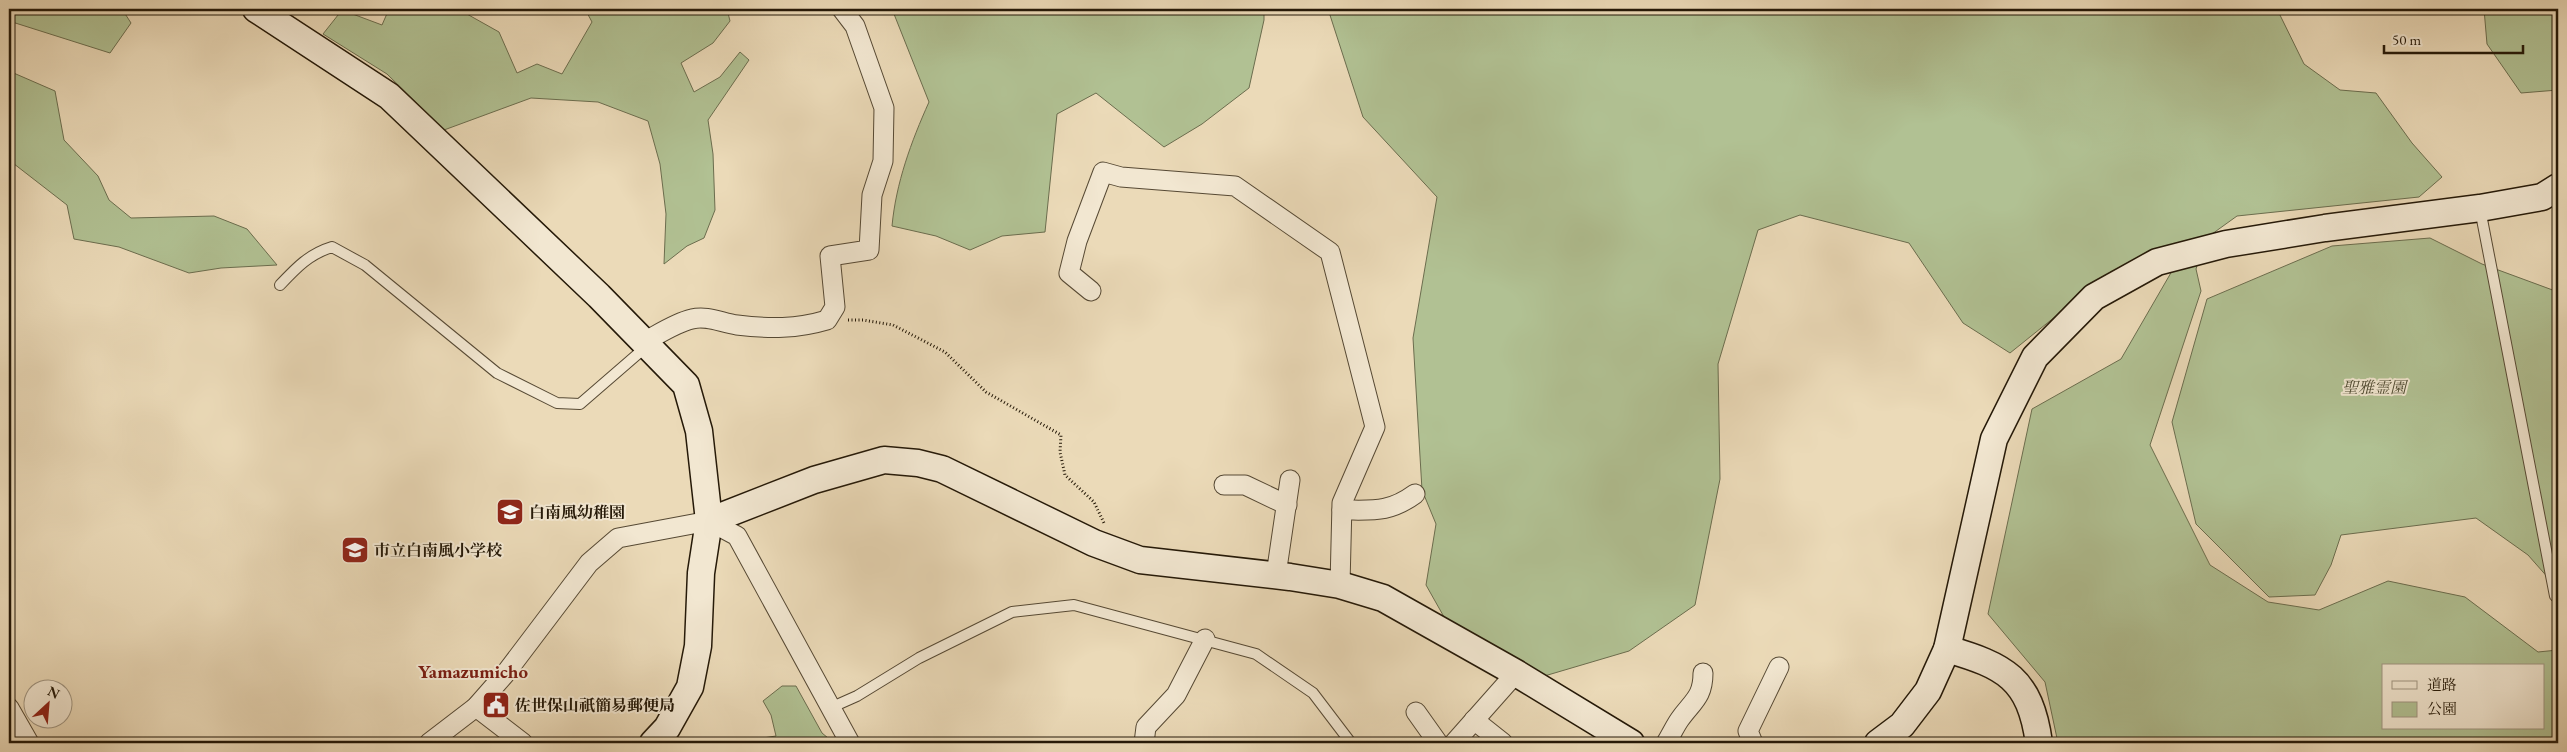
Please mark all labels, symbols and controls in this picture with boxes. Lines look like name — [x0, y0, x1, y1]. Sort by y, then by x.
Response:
scale bar — [2384, 22, 2523, 54]
text: 50 m — [2392, 30, 2421, 49]
park label: 聖雅霊園 — [2342, 377, 2409, 398]
school or university icon: 白南風幼稚園 — [495, 497, 525, 527]
place label: 白南風幼稚園 — [529, 502, 625, 523]
school or university icon: 市立白南風小学校 — [340, 535, 370, 565]
place label: 市立白南風小学校 — [374, 540, 503, 561]
district label: Yamazumicho — [418, 659, 528, 684]
legend — [2382, 664, 2544, 730]
text: 道路 — [2427, 675, 2457, 694]
north arrow — [22, 680, 72, 730]
text: N — [45, 682, 63, 703]
public building icon: 佐世保山祇簡易郵便局 — [481, 690, 511, 720]
place label: 佐世保山祇簡易郵便局 — [515, 695, 675, 716]
text: 公園 — [2427, 699, 2457, 718]

